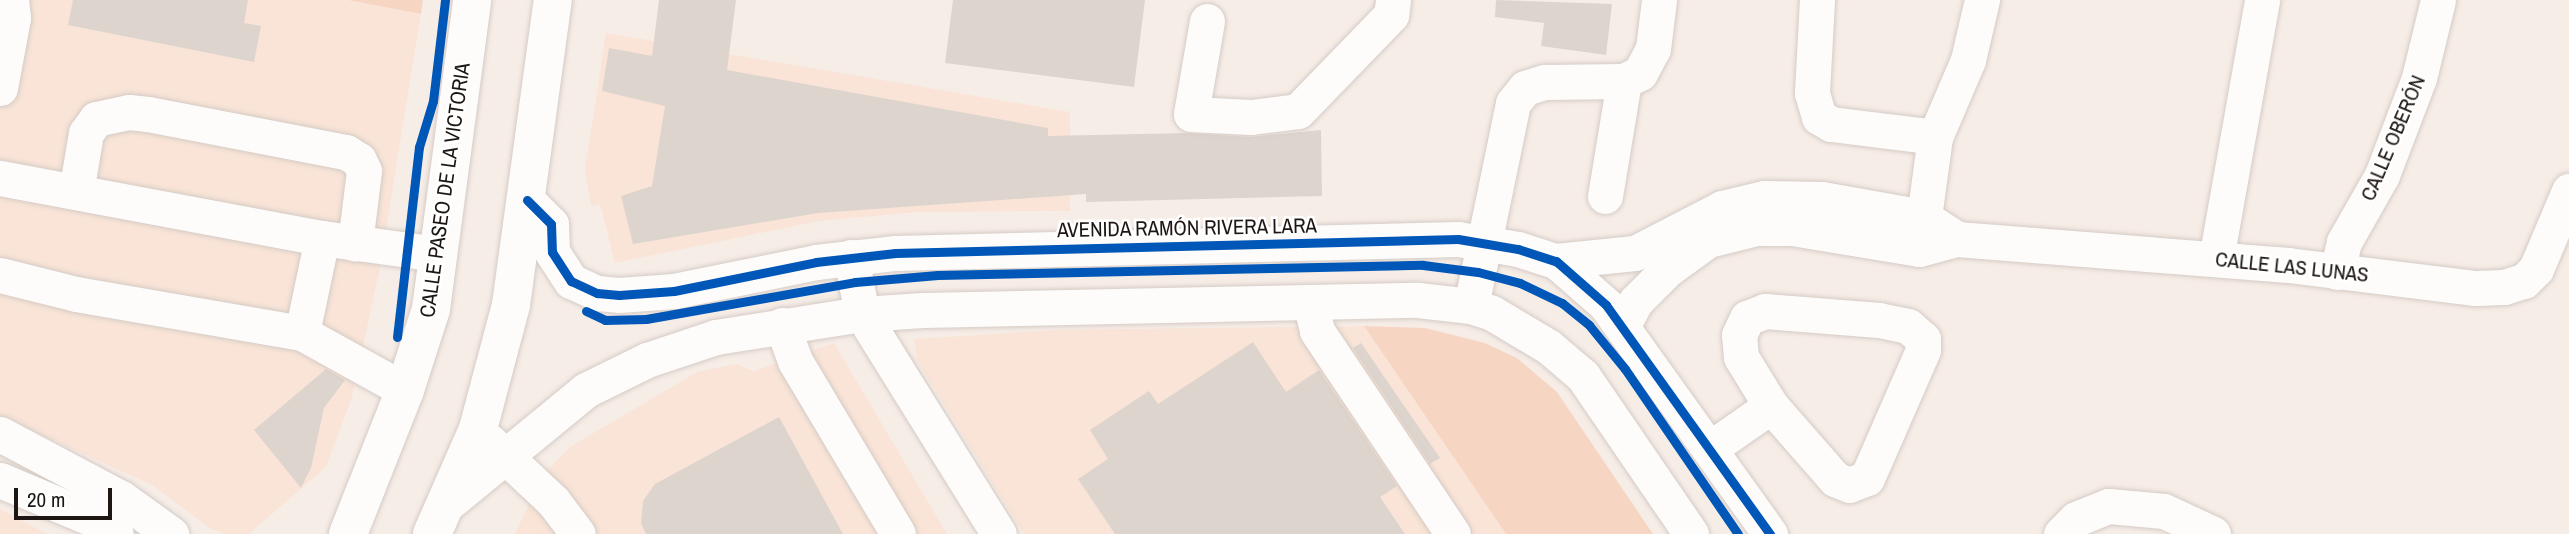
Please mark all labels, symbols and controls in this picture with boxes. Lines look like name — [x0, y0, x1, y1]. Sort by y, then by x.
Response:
street label: CALLE PASEO DE LA VICTORIA — [415, 61, 475, 319]
street label: CALLE OBERÓN — [2355, 71, 2431, 205]
street label: AVENIDA RAMÓN RIVERA LARA — [1056, 213, 1318, 243]
street label: CALLE LAS LUNAS — [2214, 246, 2370, 288]
scale bar — [18, 475, 116, 518]
text: 20 m — [27, 485, 65, 514]

